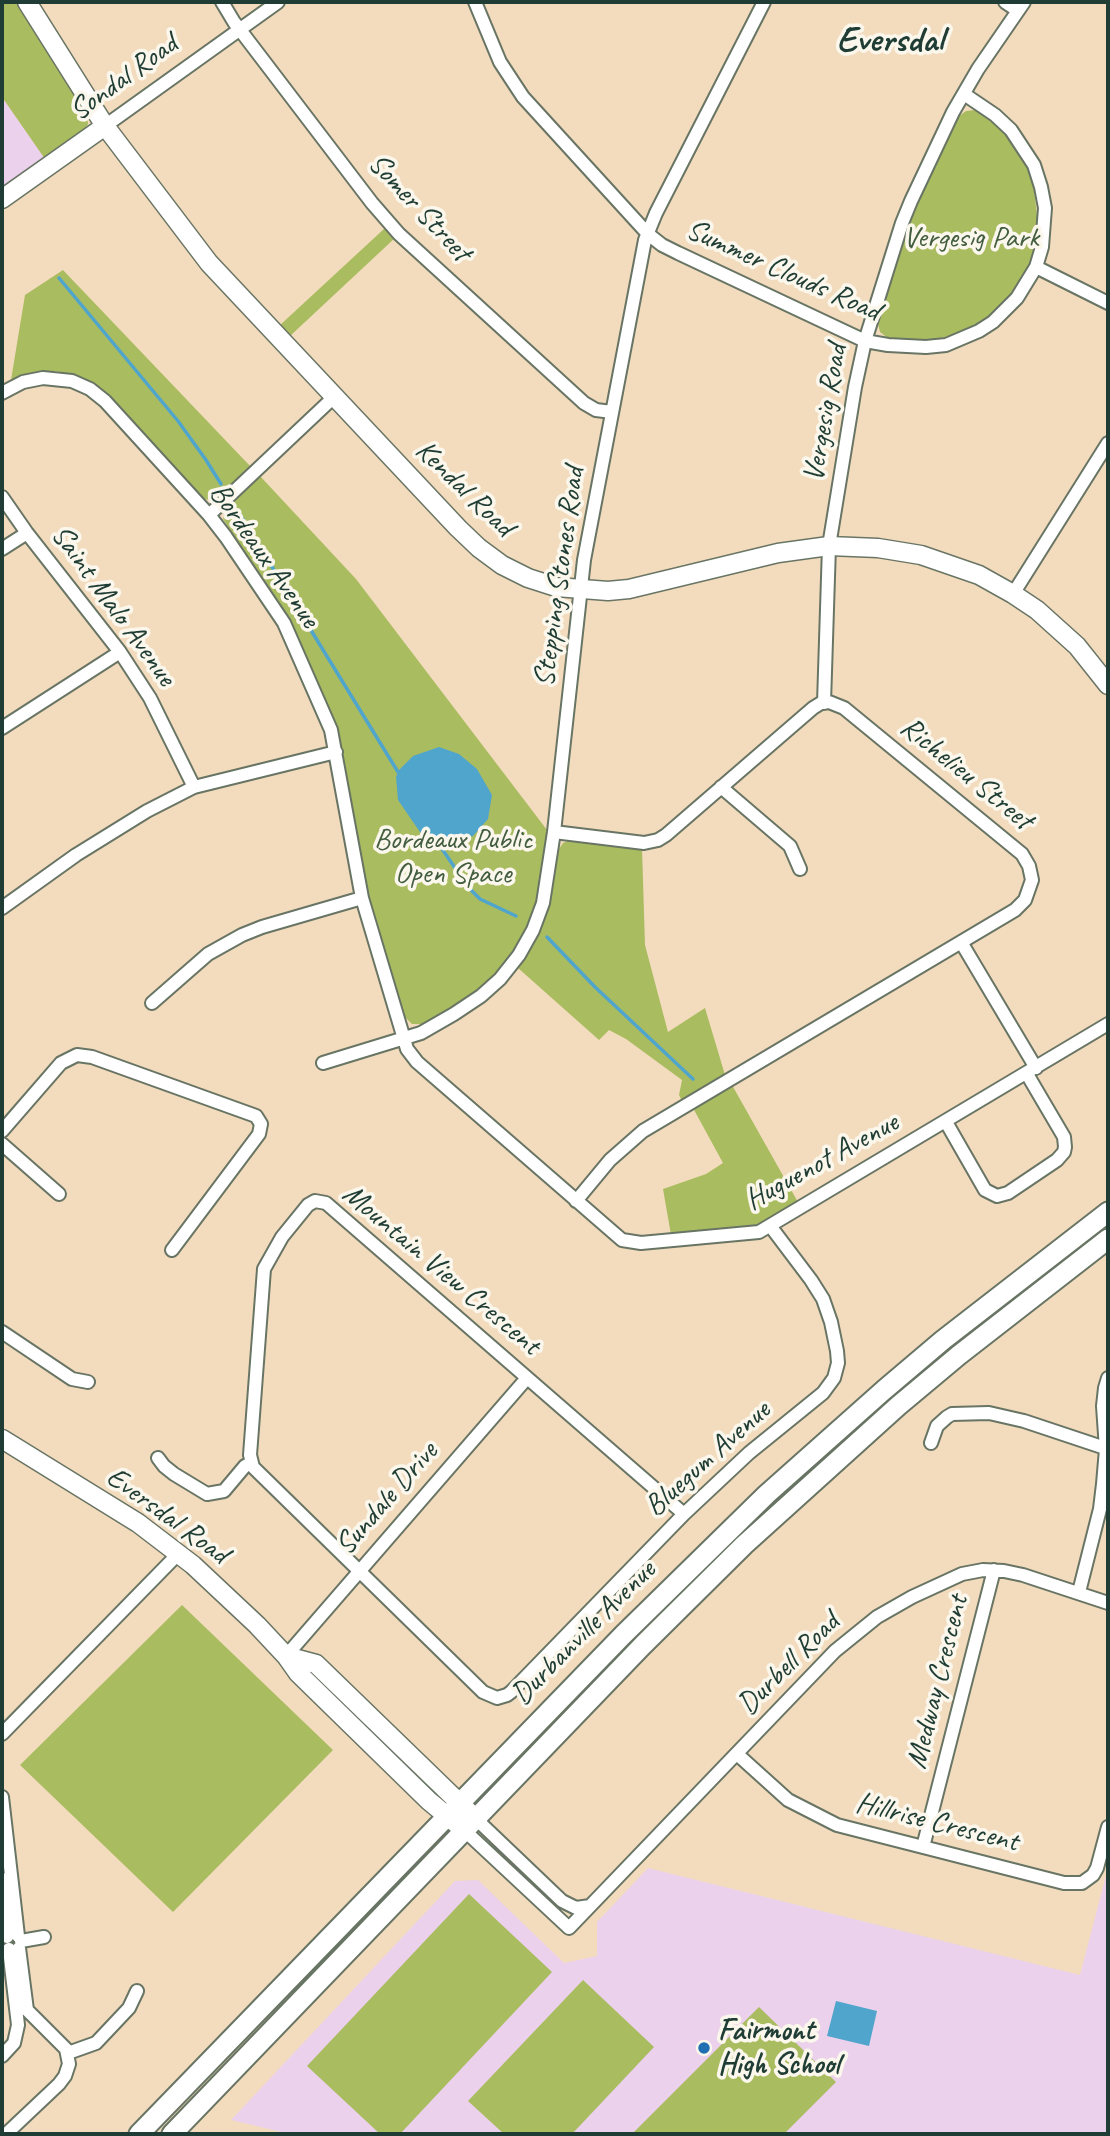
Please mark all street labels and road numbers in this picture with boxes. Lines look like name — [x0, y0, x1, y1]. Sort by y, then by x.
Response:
street label: Sondal Road — [63, 27, 185, 129]
street label: Somer Street — [360, 146, 478, 270]
street label: Summer Clouds Road — [680, 212, 886, 330]
street label: Vergesig Road — [796, 342, 856, 484]
street label: Kendal Road — [407, 433, 521, 545]
street label: Stepping Stones Road — [527, 465, 593, 689]
street label: Bordeaux Avenue — [201, 477, 327, 635]
street label: Saint Malo Avenue — [43, 518, 183, 694]
street label: Richelieu Street — [893, 710, 1039, 838]
street label: Huguenot Avenue — [739, 1105, 905, 1219]
street label: Mountain View Crescent — [335, 1177, 547, 1363]
street label: Bluegum Avenue — [638, 1393, 778, 1525]
street label: Sundale Drive — [328, 1435, 446, 1563]
street label: Eversdal Road — [99, 1460, 235, 1572]
street label: Durbanville Avenue — [504, 1553, 664, 1713]
street label: Medway Crescent — [899, 1592, 977, 1772]
street label: Durbell Road — [730, 1605, 848, 1723]
street label: Hillrise Crescent — [852, 1785, 1022, 1861]

